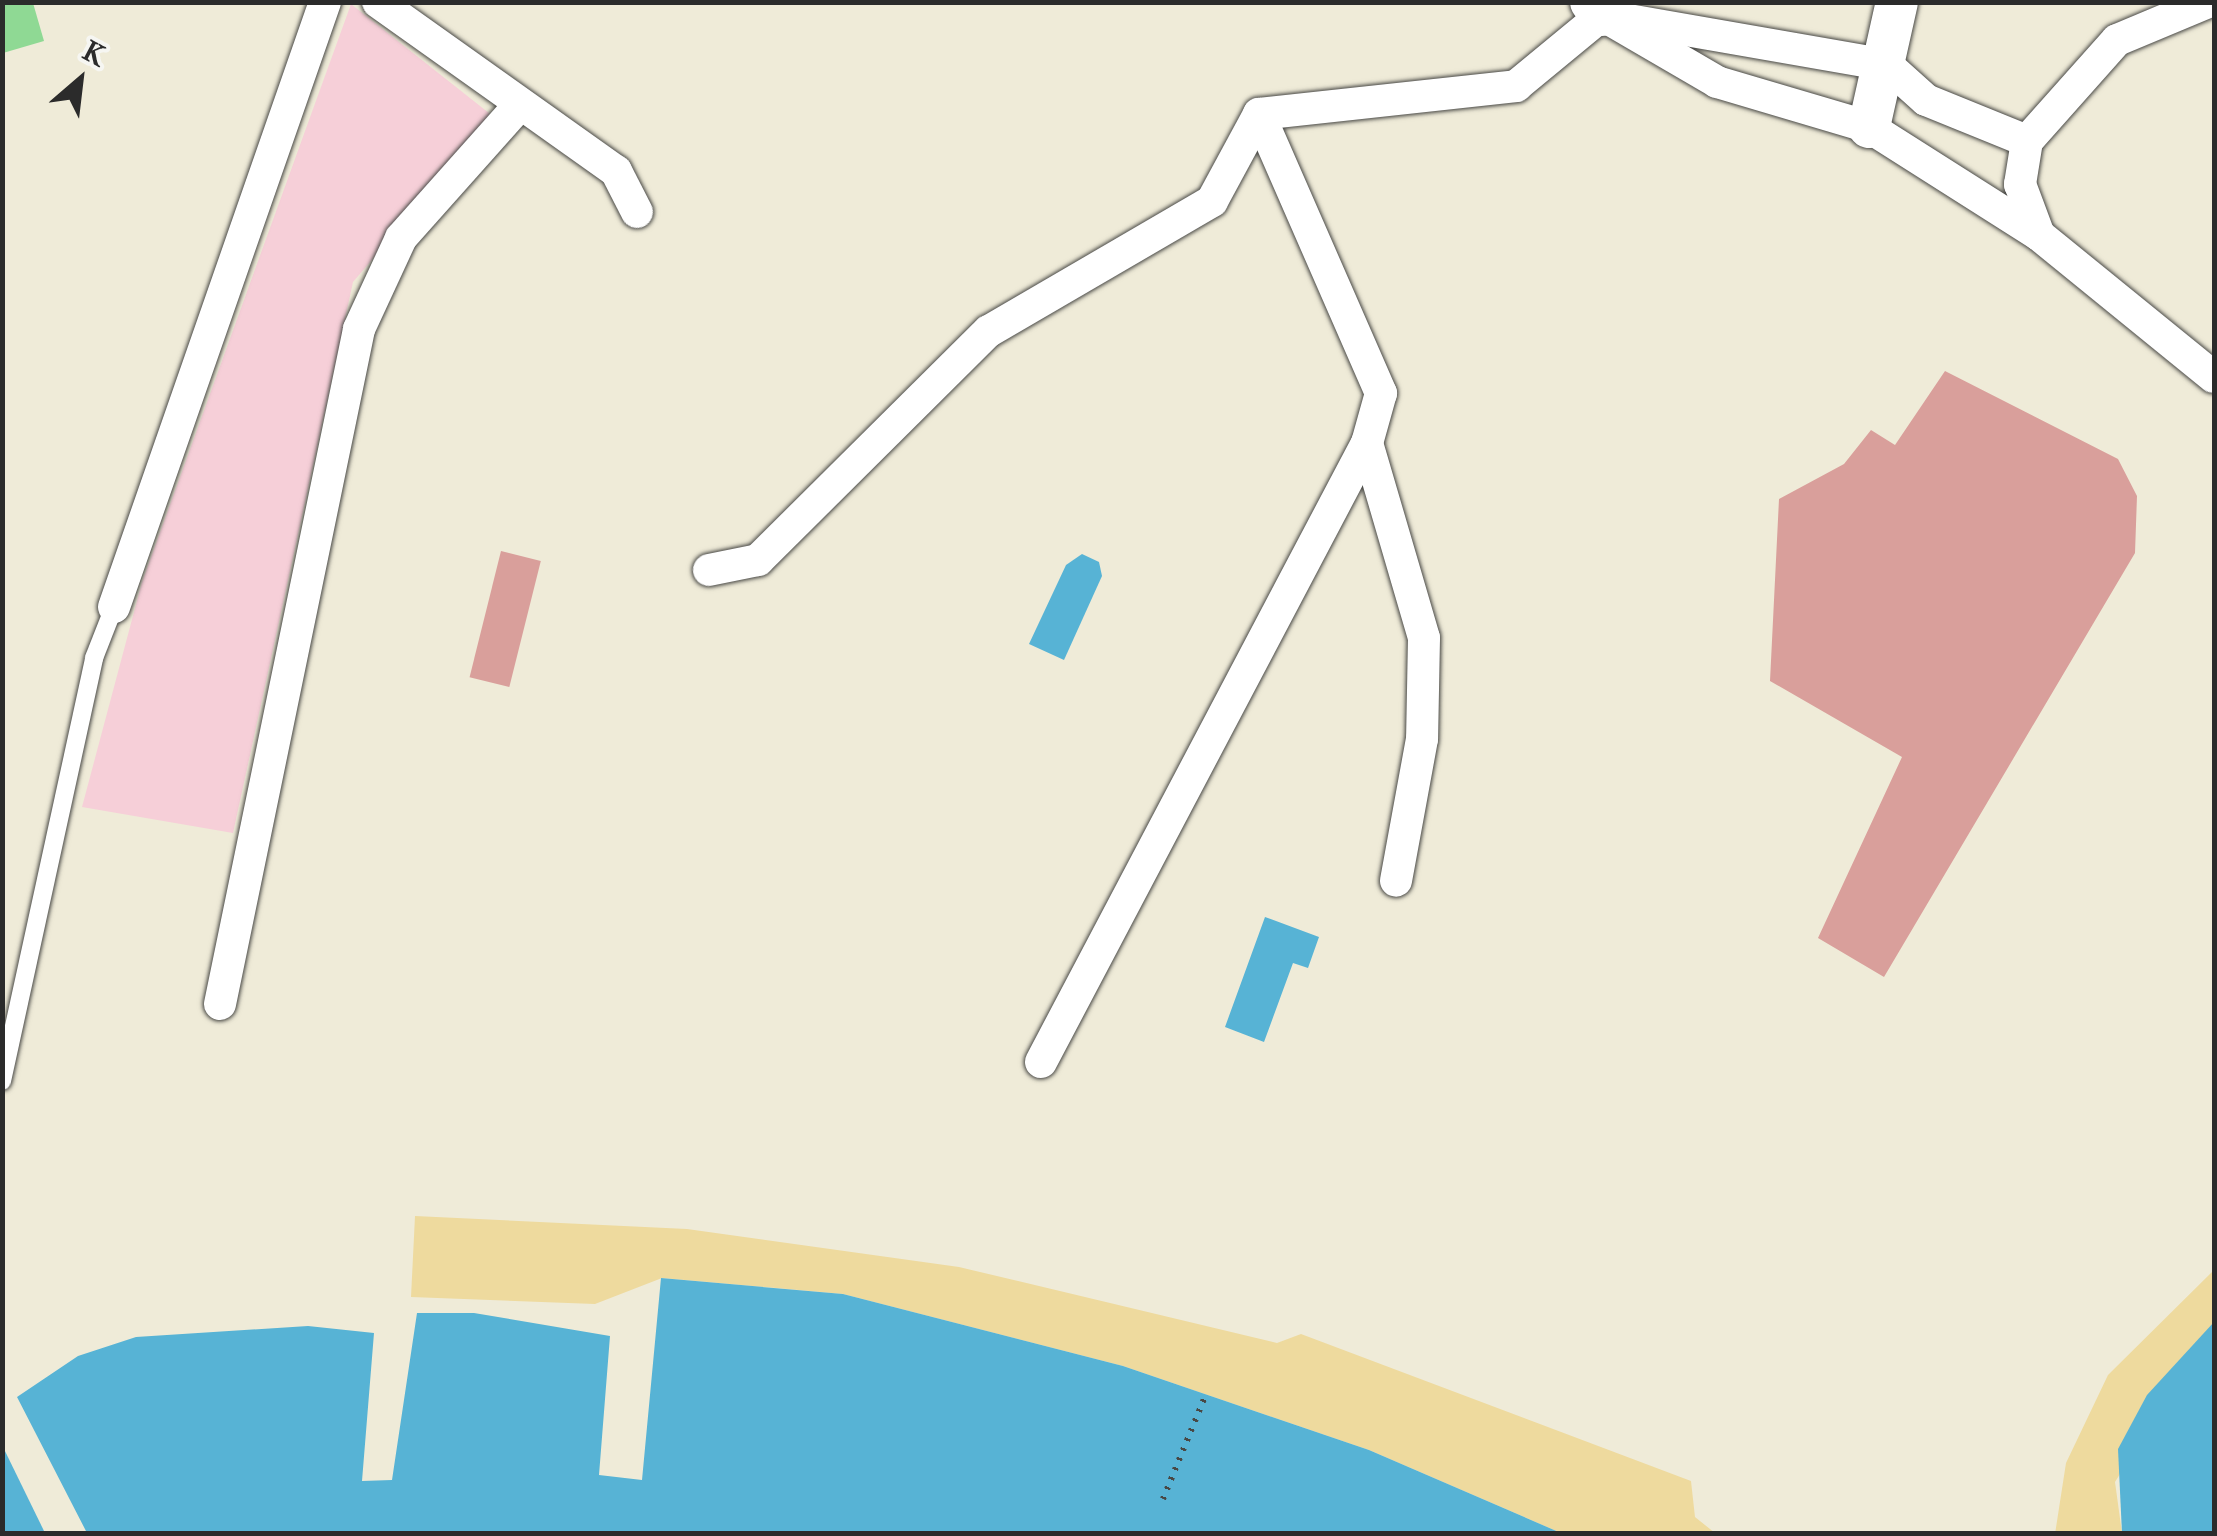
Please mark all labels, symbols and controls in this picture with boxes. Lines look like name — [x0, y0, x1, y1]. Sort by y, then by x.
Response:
north arrow — [30, 30, 130, 130]
text: K — [78, 34, 111, 72]

